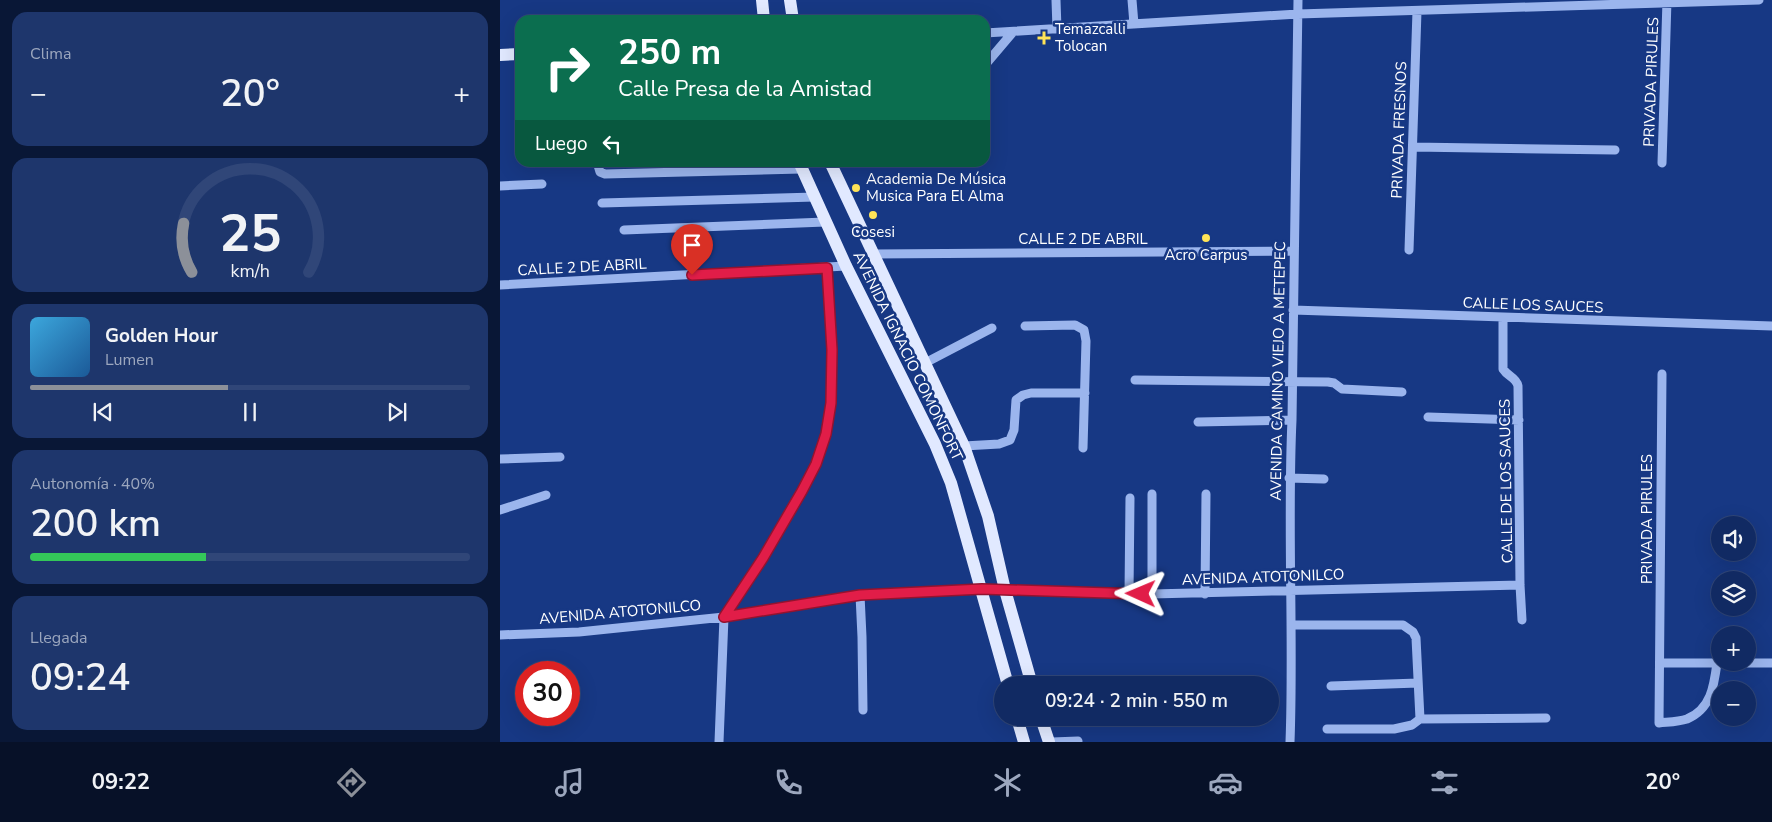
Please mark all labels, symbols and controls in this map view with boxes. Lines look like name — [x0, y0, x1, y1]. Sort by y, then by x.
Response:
street label: PRIVADA PIRULES — [1639, 17, 1663, 147]
place label: Temazcalli Tolocan — [1055, 19, 1126, 56]
text: 250 m — [618, 29, 721, 76]
marker: Temazcalli Tolocan — [1037, 31, 1051, 45]
icon: right — [535, 35, 600, 100]
text: Clima — [30, 43, 71, 65]
street label: PRIVADA FRESNOS — [1387, 61, 1411, 199]
text: 20° — [220, 68, 280, 119]
text: Calle Presa de la Amistad — [618, 74, 872, 104]
text: − — [30, 75, 47, 113]
text: + — [453, 75, 470, 113]
icon: left — [598, 130, 626, 158]
text: Luego — [535, 131, 588, 157]
place label: Academia De Música Musica Para El Alma — [866, 169, 1006, 206]
marker: Academia De Música Musica Para El Alma — [850, 182, 862, 194]
text: 25 — [219, 198, 281, 269]
marker: Cosesi — [867, 209, 879, 221]
place label: Cosesi — [851, 222, 895, 242]
pin — [671, 224, 713, 275]
street label: CALLE 2 DE ABRIL — [1018, 229, 1148, 249]
icon: arrive — [678, 231, 706, 259]
marker: Acro Carpus — [1200, 232, 1212, 244]
street label: AVENIDA CAMINO VIEJO A METEPEC — [1266, 241, 1290, 501]
place label: Acro Carpus — [1165, 245, 1247, 265]
street label: AVENIDA IGNACIO COMONFORT — [848, 248, 968, 464]
street label: CALLE 2 DE ABRIL — [517, 254, 647, 280]
text: km/h — [230, 259, 270, 283]
street label: CALLE LOS SAUCES — [1462, 293, 1604, 317]
text: Golden Hour — [105, 323, 218, 349]
text: Lumen — [105, 349, 154, 371]
icon: previous — [89, 398, 117, 426]
icon: pause — [236, 398, 264, 426]
icon: next — [383, 398, 411, 426]
street label: CALLE DE LOS SAUCES — [1495, 399, 1517, 563]
street label: PRIVADA PIRULES — [1637, 454, 1657, 584]
text: Autonomía · 40% — [30, 473, 155, 495]
text: 200 km — [30, 498, 161, 549]
map controls — [1711, 516, 1756, 726]
button: sound — [1711, 516, 1756, 561]
street label: AVENIDA ATOTONILCO — [1181, 564, 1345, 590]
position arrow — [1114, 567, 1166, 619]
button: layers — [1711, 571, 1756, 616]
street label: AVENIDA ATOTONILCO — [538, 595, 702, 629]
button: + — [1711, 626, 1756, 671]
text: Llegada — [30, 627, 88, 649]
text: 09:24 — [30, 652, 130, 703]
speed limit sign: 30 — [515, 661, 580, 726]
button: − — [1711, 681, 1756, 726]
text: 09:24 · 2 min · 550 m — [1045, 688, 1228, 714]
icon: directions — [334, 765, 369, 800]
icon: music — [552, 765, 587, 800]
icon: phone — [771, 765, 806, 800]
icon: climate — [990, 765, 1025, 800]
icon: car — [1208, 765, 1243, 800]
icon: filters — [1427, 765, 1462, 800]
text: 09:22 — [92, 767, 150, 797]
text: 20° — [1645, 767, 1680, 797]

